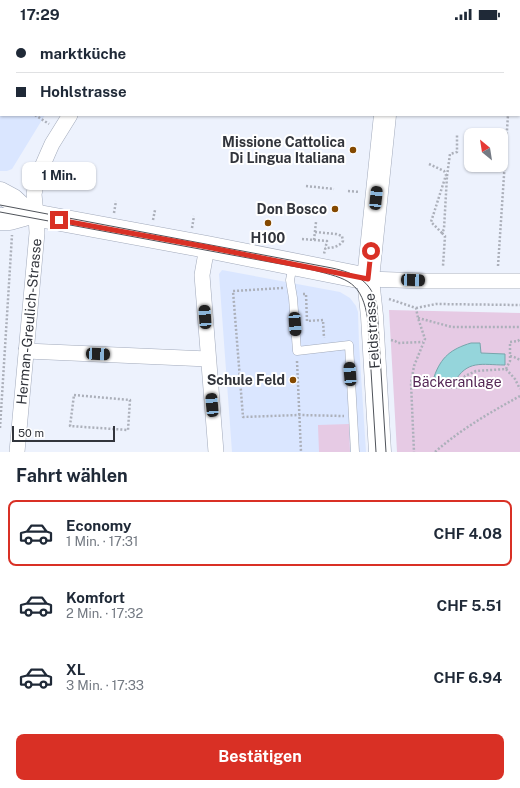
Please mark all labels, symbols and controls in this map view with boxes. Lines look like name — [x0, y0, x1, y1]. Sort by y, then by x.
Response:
text: 17:29 — [20, 6, 60, 23]
text: marktküche — [40, 45, 126, 62]
text: Hohlstrasse — [40, 83, 127, 100]
north arrow — [464, 128, 508, 172]
map controls — [464, 128, 508, 172]
place label: Missione Cattolica Di Lingua Italiana — [222, 134, 345, 166]
marker: Missione Cattolica Di Lingua Italiana — [348, 145, 358, 155]
callout: 1 Min. — [22, 162, 96, 190]
text: 1 Min. — [41, 168, 77, 183]
car — [369, 185, 383, 211]
place label: Don Bosco — [257, 201, 327, 217]
marker: Don Bosco — [330, 204, 340, 214]
route end — [50, 211, 68, 229]
marker: H100 — [263, 218, 273, 228]
place label: H100 — [251, 230, 285, 246]
street label: Herman-Greulich-Strasse — [13, 238, 44, 405]
route start — [362, 242, 380, 260]
car — [401, 274, 425, 286]
street label: Feldstrasse — [361, 293, 383, 369]
car — [198, 305, 212, 329]
car — [288, 312, 302, 336]
car — [86, 347, 110, 361]
car — [343, 362, 357, 386]
place label: Schule Feld — [207, 372, 285, 388]
park label: Bäckeranlage — [412, 374, 502, 390]
marker: Schule Feld — [288, 375, 298, 385]
car — [205, 393, 219, 417]
scale bar — [12, 424, 115, 443]
text: 50 m — [18, 427, 44, 439]
text: Fahrt wählen — [16, 465, 128, 486]
icon: car — [18, 515, 54, 551]
text: Economy — [66, 517, 131, 534]
text: CHF 4.08 — [434, 525, 502, 542]
text: 1 Min. · 17:31 — [66, 534, 138, 549]
icon: car — [18, 587, 54, 623]
text: Komfort — [66, 589, 125, 606]
text: CHF 5.51 — [436, 597, 502, 614]
text: 2 Min. · 17:32 — [66, 606, 143, 621]
icon: car — [18, 659, 54, 695]
text: XL — [66, 661, 85, 678]
text: CHF 6.94 — [433, 669, 502, 686]
text: 3 Min. · 17:33 — [66, 678, 144, 693]
button: Bestätigen — [16, 734, 504, 780]

